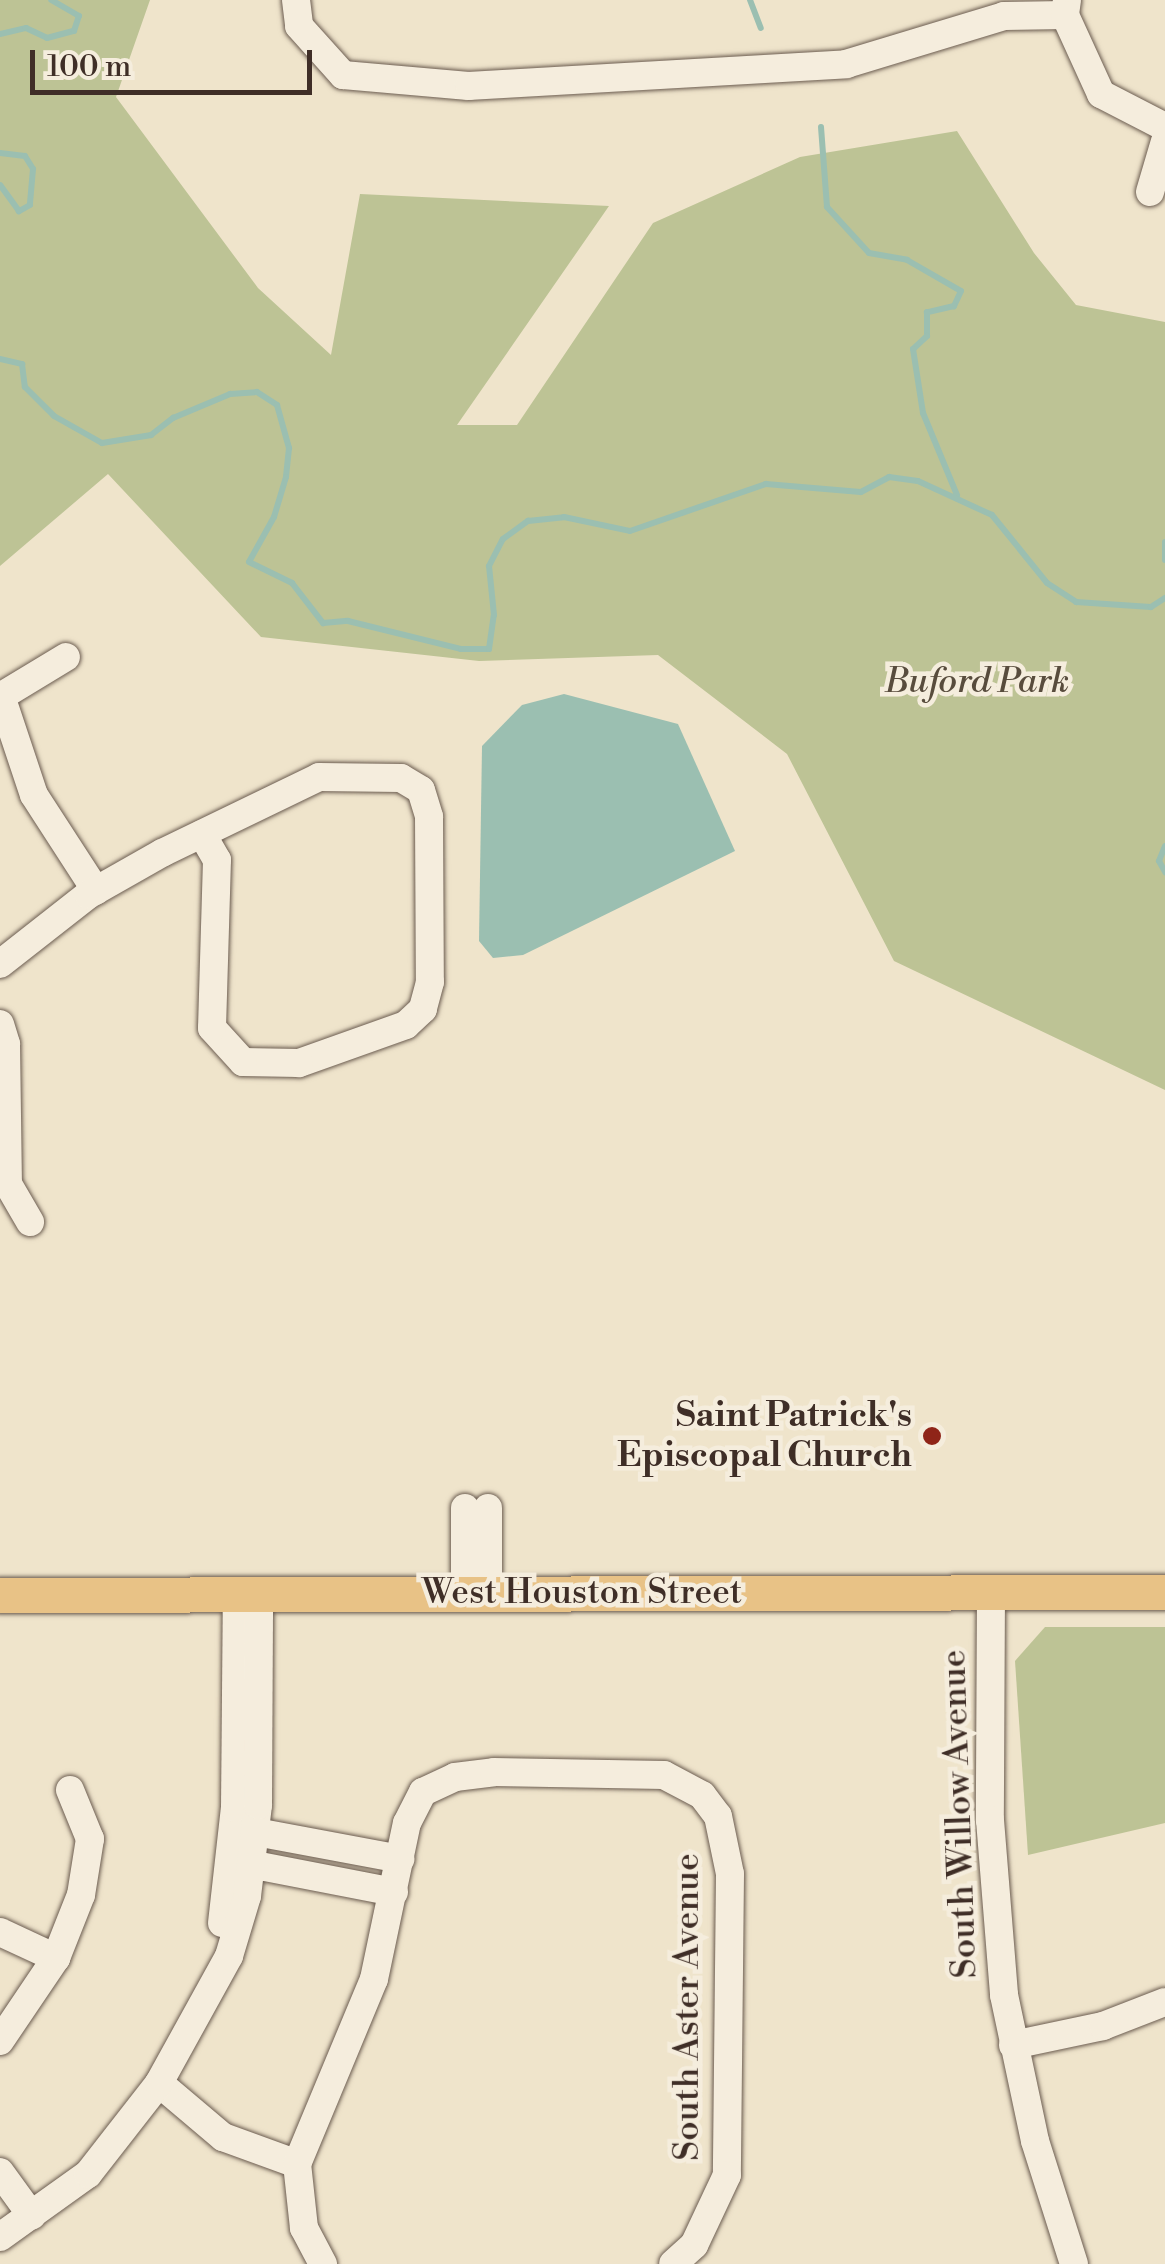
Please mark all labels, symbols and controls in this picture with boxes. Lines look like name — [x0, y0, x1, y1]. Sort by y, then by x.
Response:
scale bar — [35, 30, 318, 92]
text: 100 m — [47, 48, 131, 86]
park label: Buford Park — [885, 661, 1069, 703]
place label: Saint Patrick's Episcopal Church — [617, 1395, 912, 1477]
marker: Saint Patrick's Episcopal Church — [921, 1425, 943, 1447]
street label: West Houston Street — [422, 1572, 742, 1614]
street label: South Willow Avenue — [933, 1649, 987, 1979]
street label: South Aster Avenue — [667, 1853, 709, 2161]

